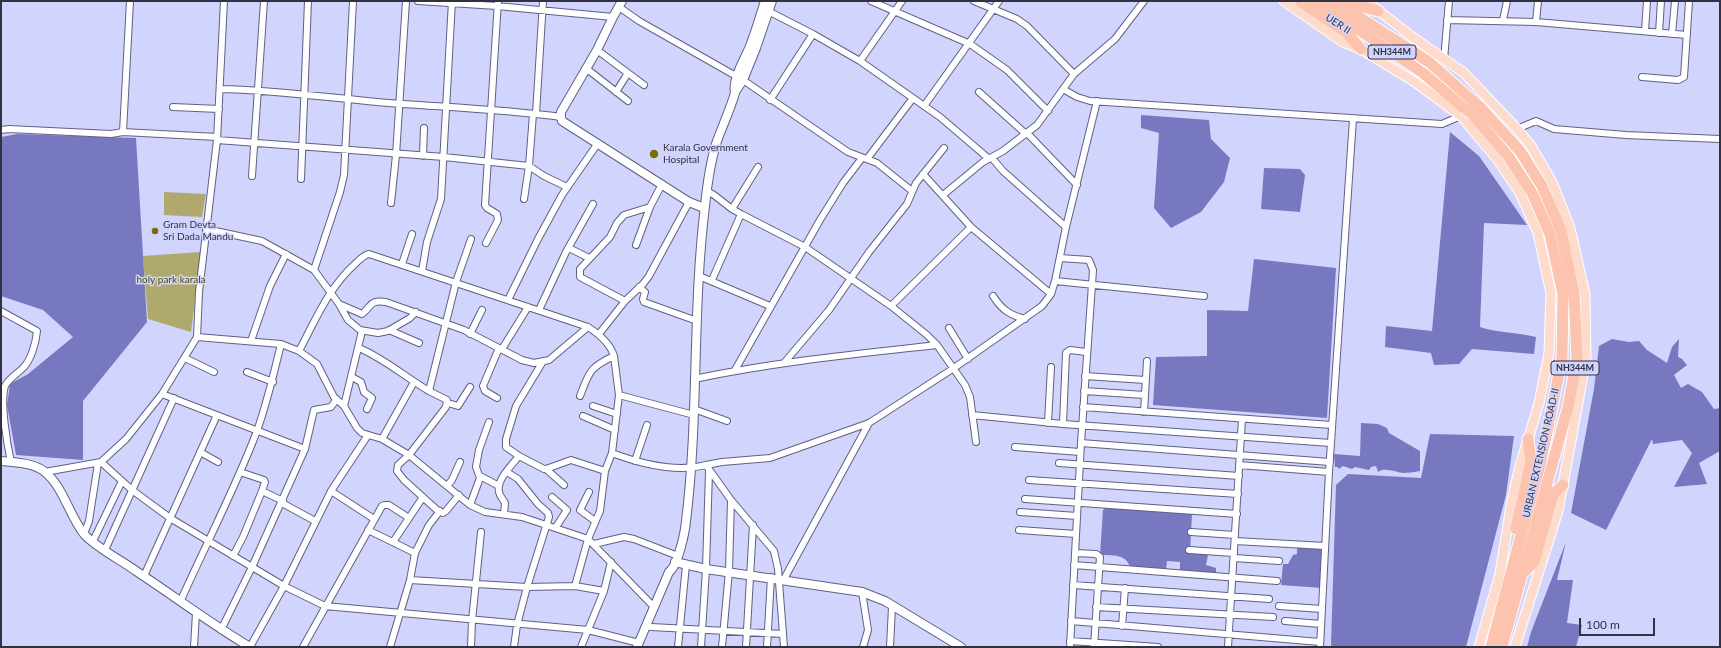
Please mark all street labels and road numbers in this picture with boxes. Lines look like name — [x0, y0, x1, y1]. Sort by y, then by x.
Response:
street label: UER II — [1323, 11, 1353, 37]
road number: NH344M — [1368, 45, 1416, 59]
road number: NH344M — [1551, 361, 1599, 375]
street label: URBAN EXTENSION ROAD-II — [1520, 387, 1562, 519]

